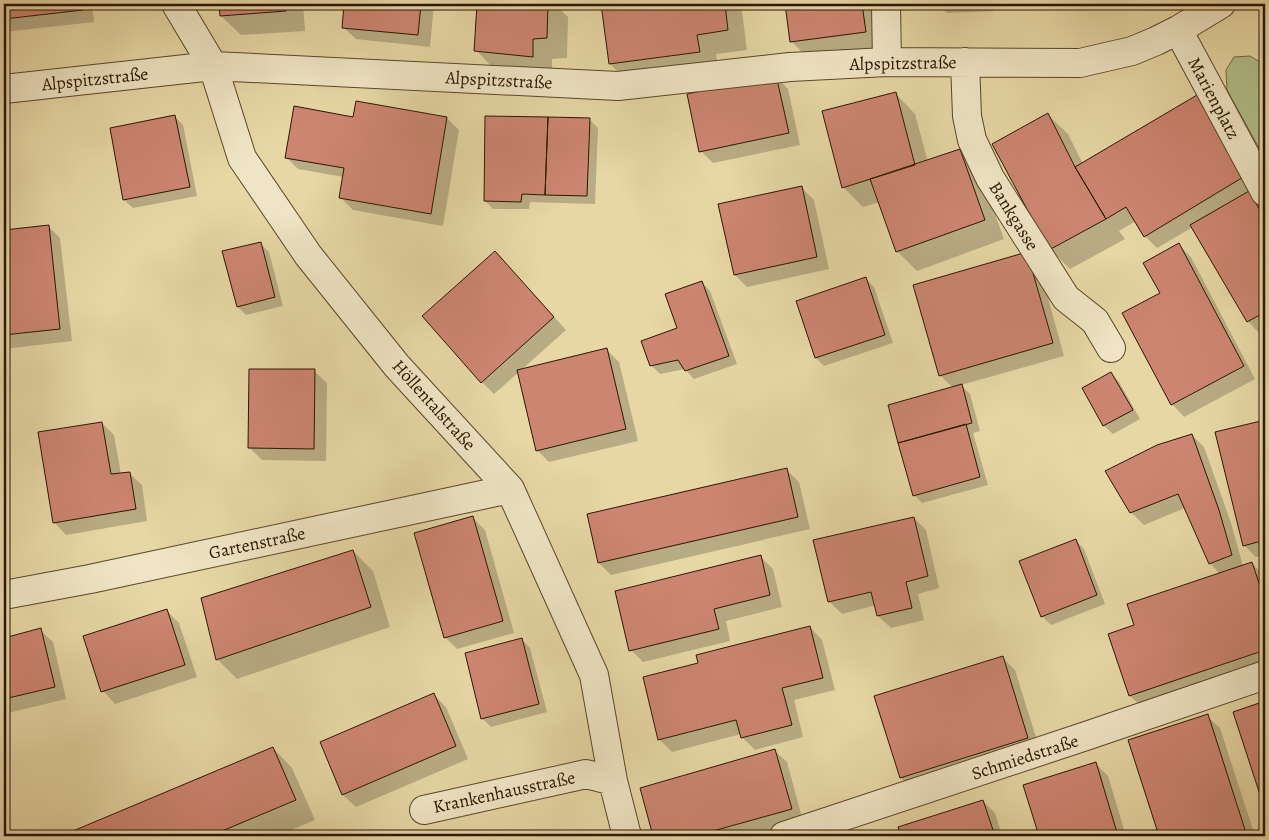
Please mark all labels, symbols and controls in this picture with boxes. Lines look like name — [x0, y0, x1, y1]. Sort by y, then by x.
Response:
street label: Alpspitzstraße — [848, 50, 957, 76]
street label: Marienplatz — [1182, 53, 1246, 143]
street label: Alpspitzstraße — [40, 61, 150, 97]
street label: Alpspitzstraße — [444, 65, 553, 95]
street label: Bankgasse — [983, 177, 1045, 255]
street label: Höllentalstraße — [387, 354, 481, 456]
street label: Gartenstraße — [207, 521, 307, 565]
street label: Schmiedstraße — [968, 728, 1082, 786]
street label: Krankenhausstraße — [431, 765, 577, 819]

